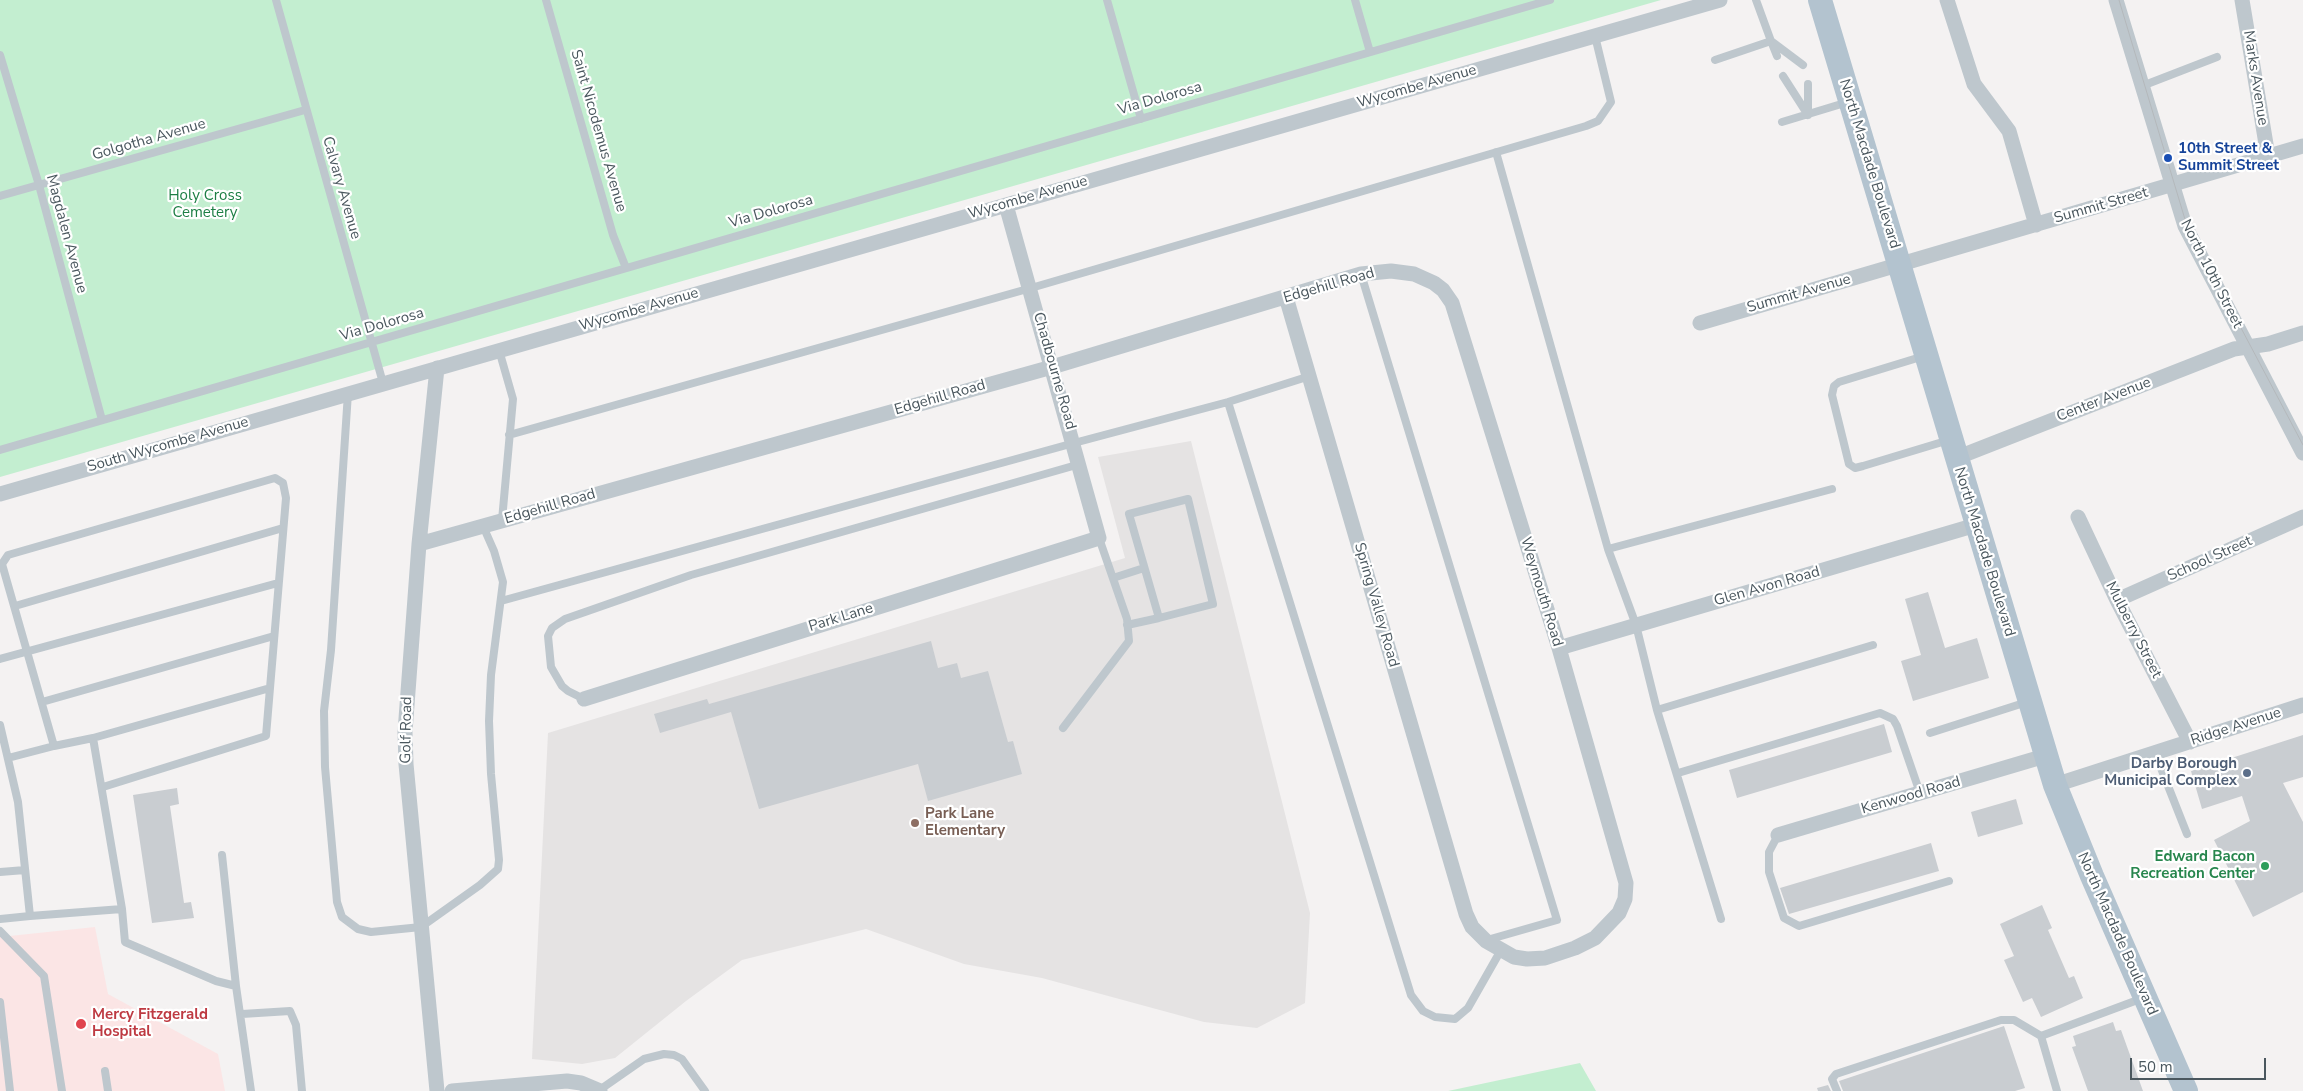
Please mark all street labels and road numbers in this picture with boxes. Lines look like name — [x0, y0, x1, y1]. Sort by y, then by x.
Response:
street label: Marks Avenue — [2239, 29, 2271, 127]
street label: Saint Nicodemus Avenue — [566, 48, 630, 214]
street label: Wycombe Avenue — [1355, 61, 1479, 113]
street label: North Macdade Boulevard — [1835, 77, 1903, 251]
street label: Via Dolorosa — [1116, 78, 1204, 120]
street label: Golgotha Avenue — [90, 115, 208, 165]
street label: Calvary Avenue — [318, 135, 364, 241]
street label: Wycombe Avenue — [966, 172, 1090, 224]
street label: Magdalen Avenue — [42, 173, 90, 295]
street label: Summit Street — [2052, 184, 2150, 228]
street label: Via Dolorosa — [727, 191, 815, 233]
street label: North 10th Street — [2176, 217, 2246, 331]
street label: Edgehill Road — [1281, 264, 1377, 308]
street label: Summit Avenue — [1745, 271, 1853, 317]
street label: Wycombe Avenue — [577, 284, 701, 336]
street label: Via Dolorosa — [338, 304, 426, 346]
street label: Chadbourne Road — [1029, 310, 1079, 432]
street label: Center Avenue — [2054, 374, 2154, 426]
street label: Edgehill Road — [892, 376, 988, 420]
street label: South Wycombe Avenue — [85, 413, 251, 477]
street label: North Macdade Boulevard — [1950, 465, 2018, 639]
street label: Edgehill Road — [502, 485, 598, 529]
street label: School Street — [2165, 532, 2255, 586]
street label: Weymouth Road — [1516, 535, 1566, 649]
street label: Spring Valley Road — [1350, 541, 1402, 669]
street label: Glen Avon Road — [1712, 563, 1822, 611]
street label: Mulberry Street — [2101, 579, 2165, 681]
street label: Park Lane — [807, 600, 875, 636]
street label: Golf Road — [397, 696, 417, 764]
street label: Ridge Avenue — [2189, 704, 2283, 750]
street label: Kenwood Road — [1859, 773, 1963, 819]
street label: North Macdade Boulevard — [2073, 850, 2161, 1018]

